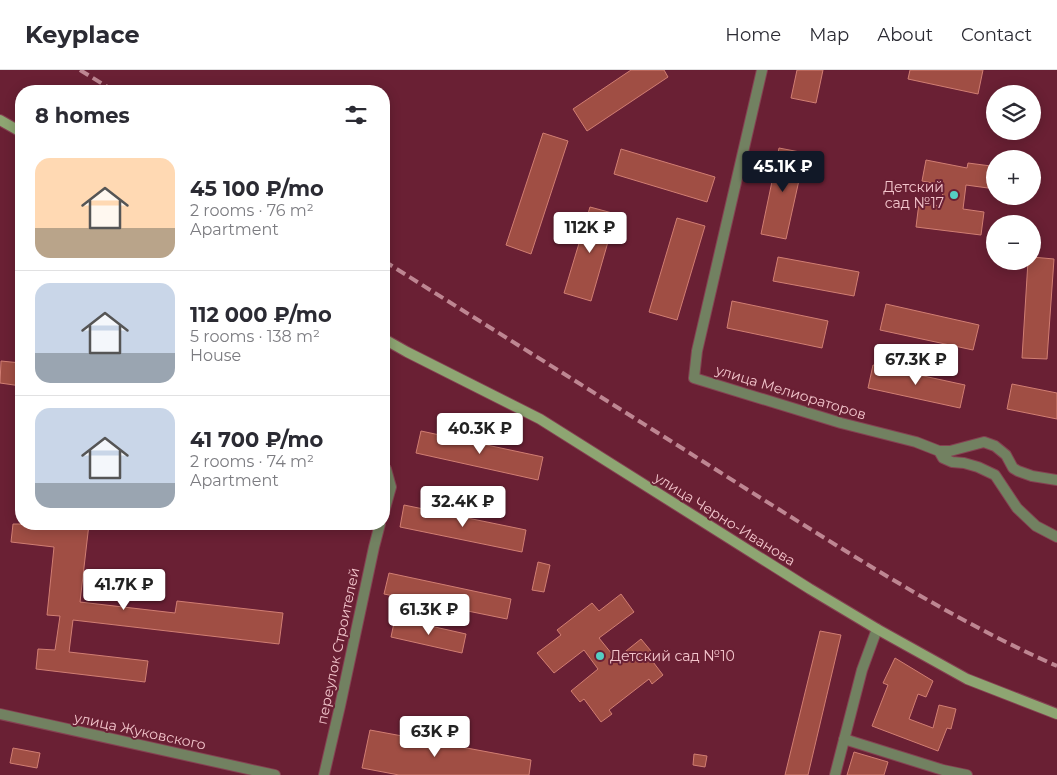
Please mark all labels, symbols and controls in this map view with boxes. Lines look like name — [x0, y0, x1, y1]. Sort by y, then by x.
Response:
text: Keyplace — [25, 20, 140, 49]
text: Home — [725, 24, 781, 46]
text: Map — [809, 24, 849, 46]
text: About — [877, 24, 933, 46]
text: Contact — [961, 24, 1032, 46]
map controls — [986, 85, 1041, 270]
button: layers — [986, 85, 1041, 140]
icon: filters — [342, 101, 370, 129]
text: 8 homes — [35, 103, 130, 128]
pin: 45.1K ₽ — [737, 150, 829, 193]
button: + — [986, 150, 1041, 205]
text: 45.1K ₽ — [753, 157, 813, 176]
text: 45 100 ₽/mo — [190, 176, 324, 201]
icon: home — [75, 178, 135, 238]
place label: Детский сад №17 — [883, 178, 944, 212]
marker: Детский сад №17 — [948, 189, 960, 201]
text: 2 rooms · 76 m² — [190, 201, 314, 220]
pin: 112K ₽ — [549, 212, 631, 254]
button: − — [986, 215, 1041, 270]
text: 112K ₽ — [565, 218, 615, 237]
text: Apartment — [190, 220, 279, 239]
text: 112 000 ₽/mo — [190, 302, 332, 327]
icon: home — [75, 303, 135, 363]
text: 5 rooms · 138 m² — [190, 327, 320, 346]
pin: 67.3K ₽ — [870, 344, 962, 386]
text: House — [190, 346, 241, 365]
text: 67.3K ₽ — [885, 350, 947, 369]
street label: улица Мелиораторов — [712, 360, 869, 424]
pin: 40.3K ₽ — [434, 412, 526, 455]
text: 40.3K ₽ — [448, 419, 512, 438]
text: 41 700 ₽/mo — [190, 427, 323, 452]
icon: home — [75, 428, 135, 488]
text: 2 rooms · 74 m² — [190, 452, 314, 471]
street label: улица Черно-Иванова — [650, 468, 799, 570]
text: Apartment — [190, 471, 279, 490]
pin: 32.4K ₽ — [417, 486, 509, 528]
text: 32.4K ₽ — [432, 492, 495, 511]
street label: переулок Строителей — [313, 566, 363, 726]
pin: 41.7K ₽ — [78, 568, 170, 611]
text: 41.7K ₽ — [94, 575, 154, 594]
pin: 61.3K ₽ — [383, 594, 475, 636]
text: 61.3K ₽ — [399, 600, 459, 619]
place label: Детский сад №10 — [610, 647, 735, 665]
marker: Детский сад №10 — [594, 650, 606, 662]
street label: улица Жуковского — [72, 708, 208, 754]
pin: 63K ₽ — [400, 716, 470, 758]
text: 63K ₽ — [411, 722, 459, 741]

